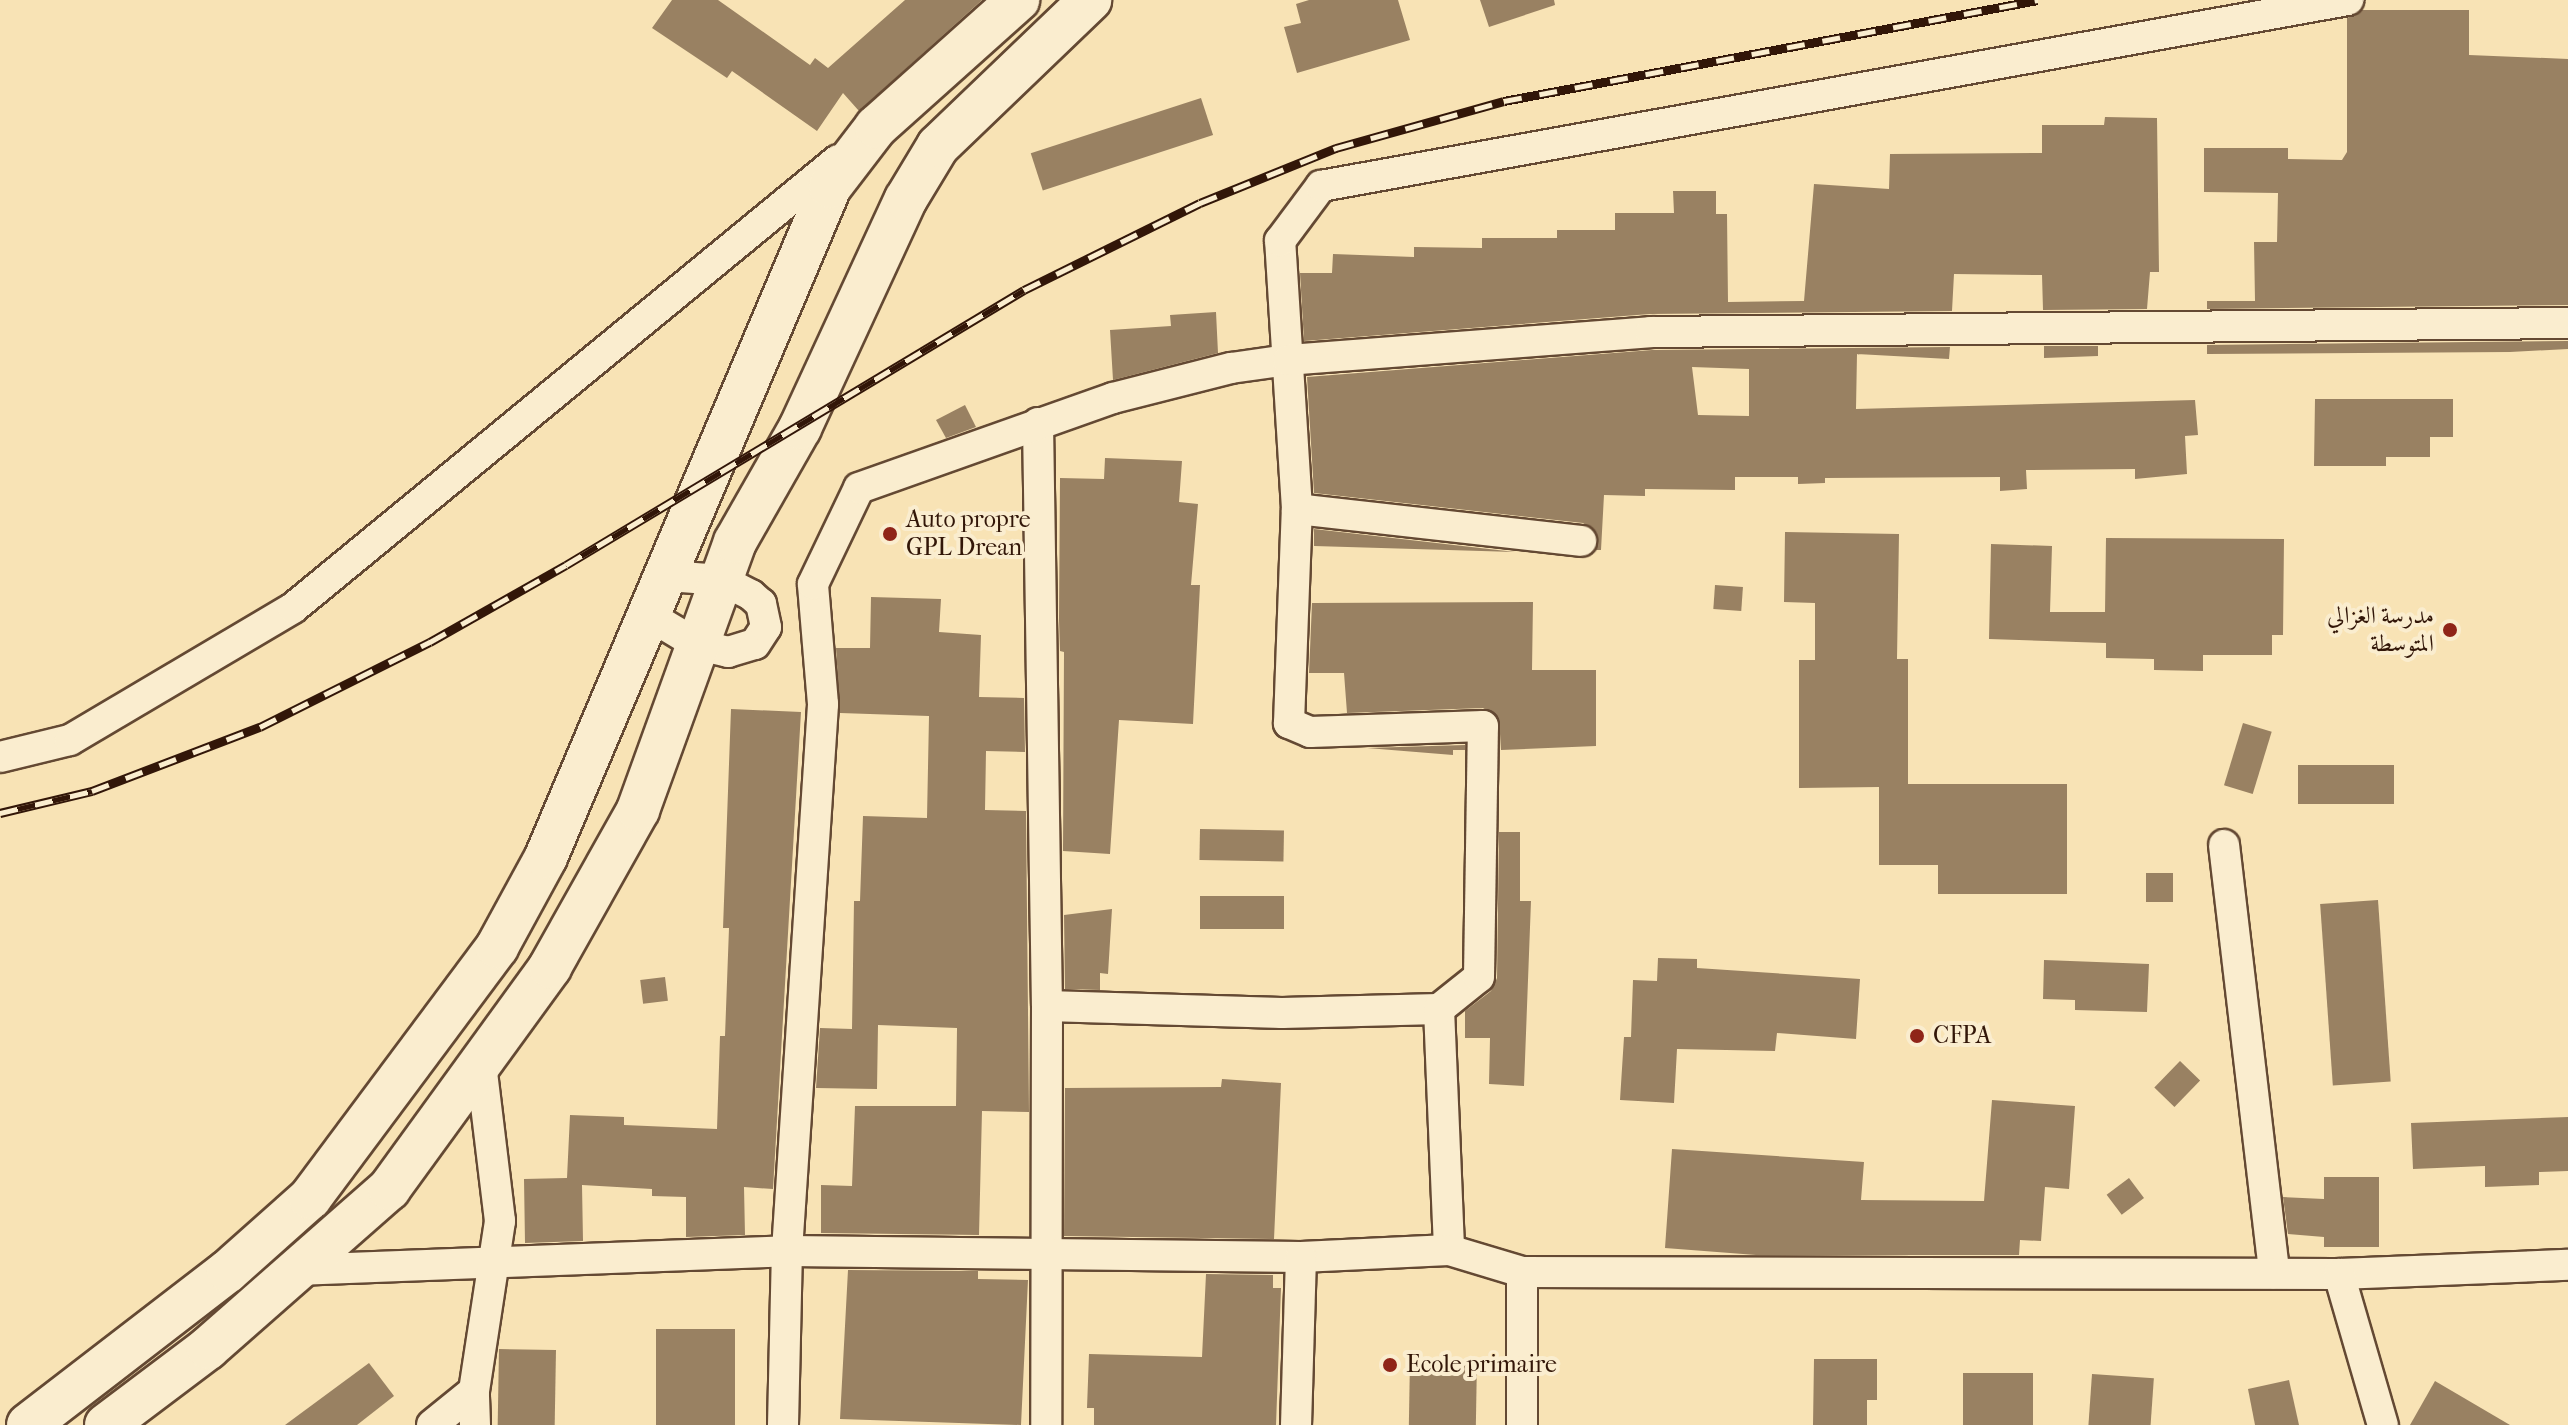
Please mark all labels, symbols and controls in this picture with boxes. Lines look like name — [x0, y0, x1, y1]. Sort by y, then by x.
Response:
place label: Auto propre GPL Drean — [906, 506, 1031, 562]
marker: Auto propre GPL Drean — [881, 525, 899, 543]
place label: مدرسة الغزالي المتوسطة — [2327, 602, 2434, 658]
marker: مدرسة الغزالي المتوسطة — [2441, 621, 2459, 639]
place label: CFPA — [1933, 1022, 1991, 1050]
marker: CFPA — [1908, 1027, 1926, 1045]
place label: Ecole primaire — [1406, 1351, 1557, 1379]
marker: Ecole primaire — [1381, 1356, 1399, 1374]

